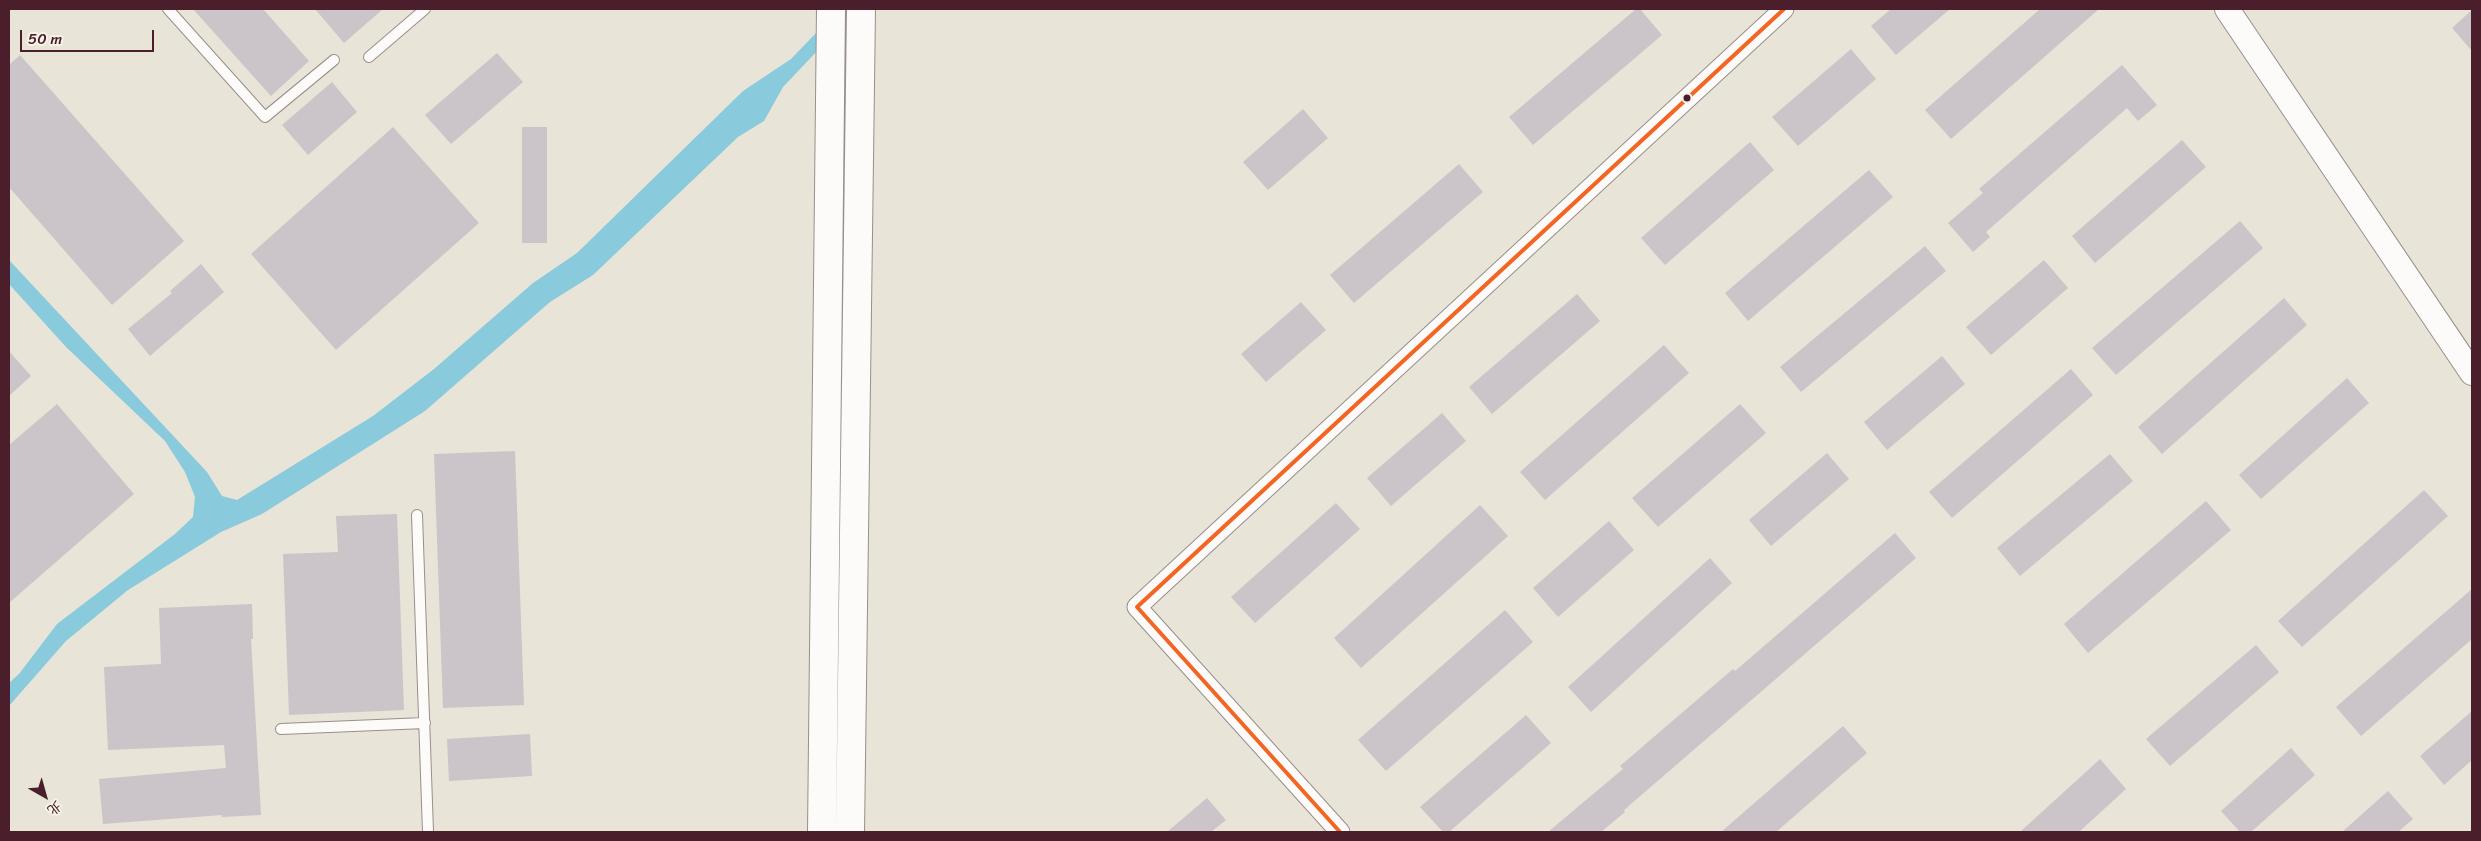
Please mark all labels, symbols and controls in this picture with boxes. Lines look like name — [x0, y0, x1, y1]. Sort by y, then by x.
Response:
scale bar — [22, 20, 156, 52]
text: 50 m — [28, 26, 62, 52]
unlabelled marker — [1682, 93, 1692, 103]
north arrow — [20, 771, 70, 821]
text: 北 — [41, 794, 68, 822]

